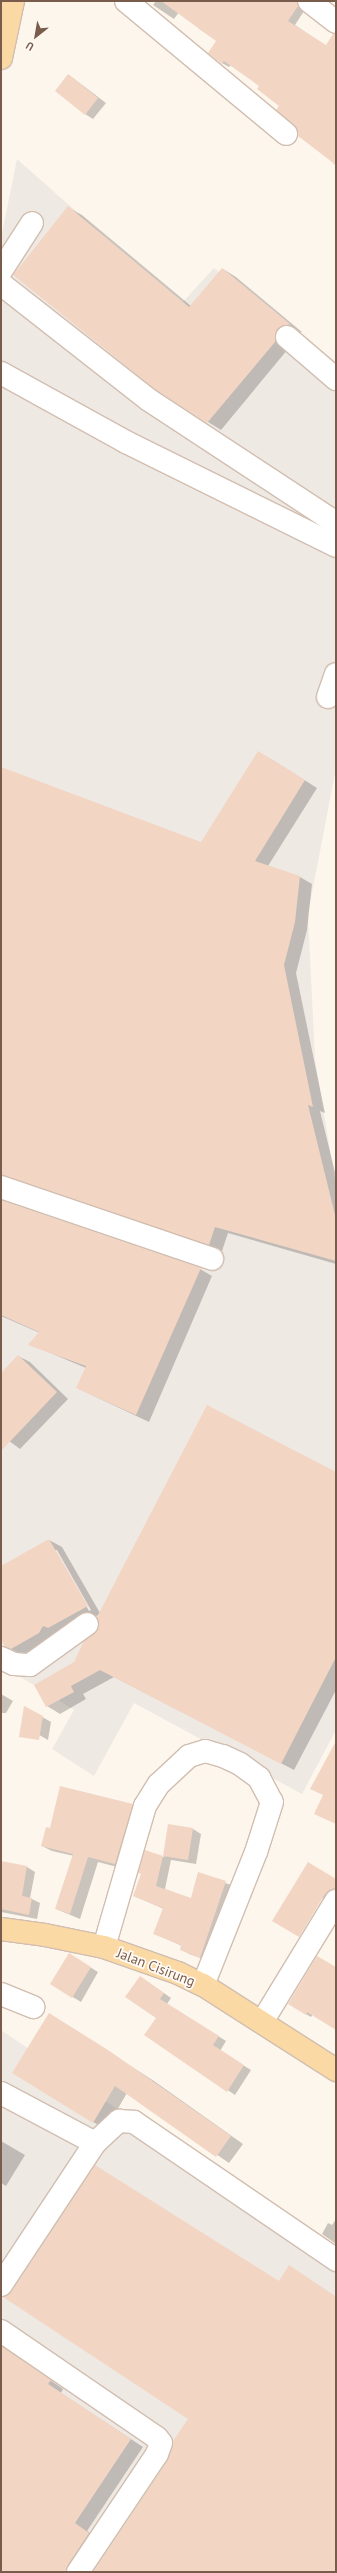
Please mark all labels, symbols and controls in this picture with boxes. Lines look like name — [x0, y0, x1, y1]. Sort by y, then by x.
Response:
north arrow — [16, 16, 56, 56]
text: U — [23, 39, 36, 54]
street label: Jalan Cisirung — [115, 1944, 197, 1990]

